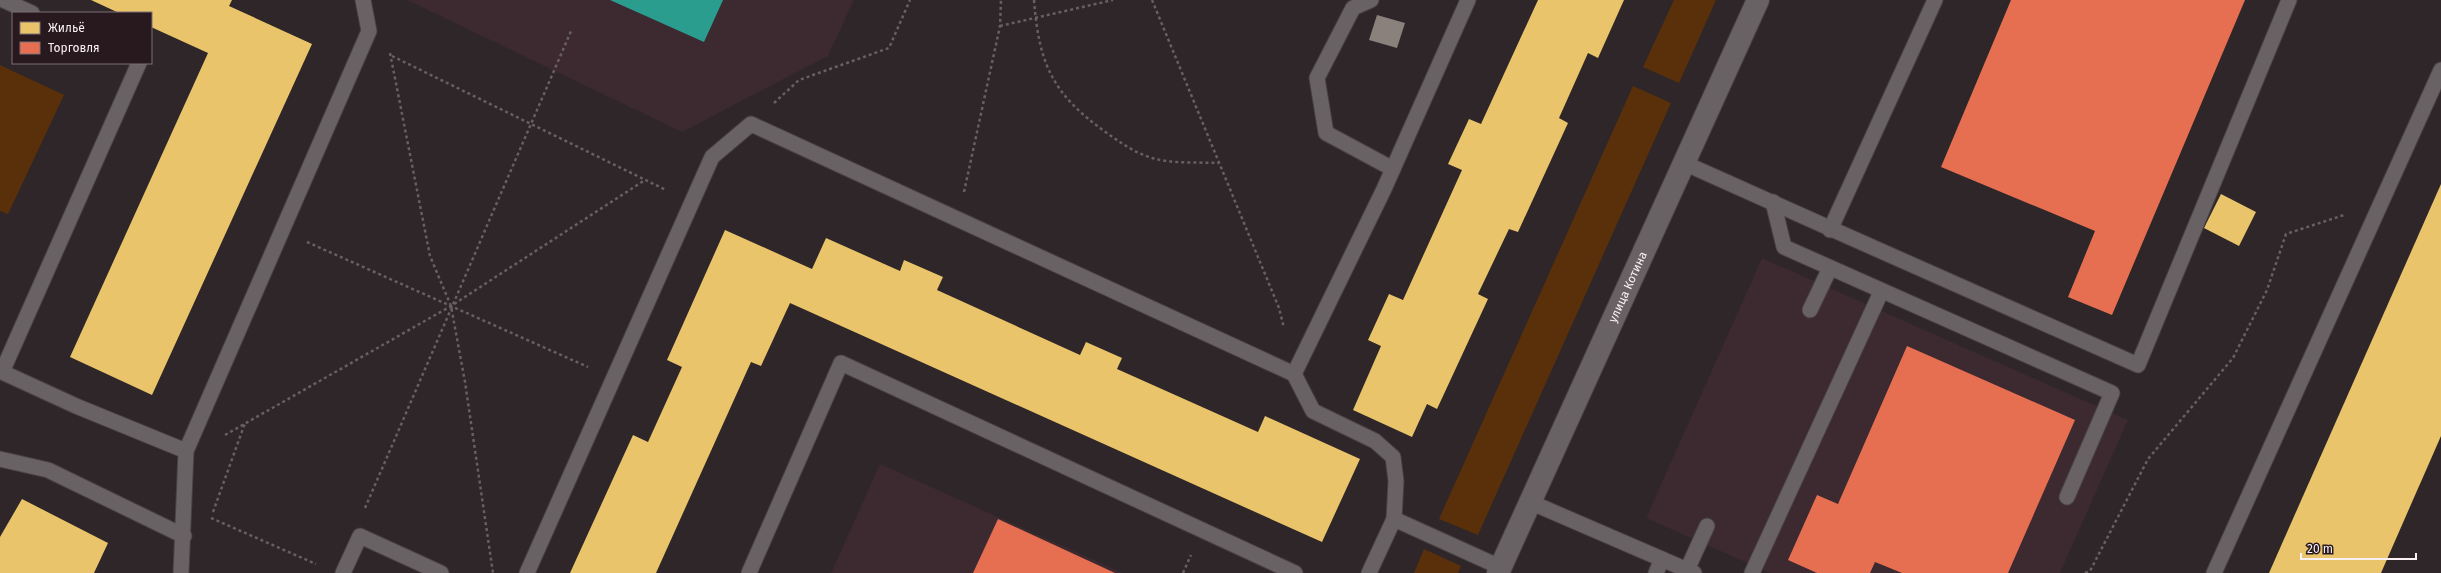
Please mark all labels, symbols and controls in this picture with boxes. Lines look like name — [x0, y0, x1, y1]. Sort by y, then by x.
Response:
legend — [12, 12, 152, 64]
text: Жильё — [48, 21, 85, 35]
text: Торговля — [48, 41, 100, 55]
street label: улица Котина — [1606, 249, 1650, 325]
scale bar — [2301, 535, 2416, 561]
text: 20 m — [2307, 542, 2333, 556]

